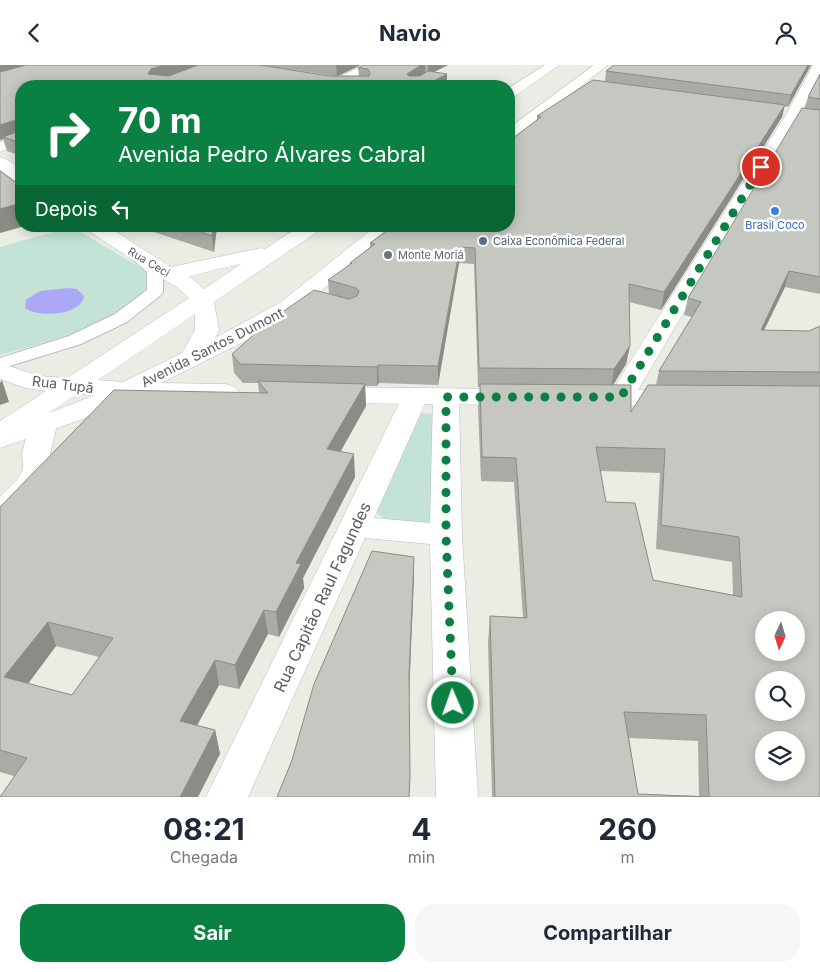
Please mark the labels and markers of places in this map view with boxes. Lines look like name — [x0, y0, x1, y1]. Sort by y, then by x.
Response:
pin — [740, 146, 782, 188]
marker: Brasil Coco — [769, 205, 781, 217]
place label: Brasil Coco — [745, 218, 805, 232]
place label: Caixa Econômica Federal — [493, 234, 624, 248]
marker: Caixa Econômica Federal — [477, 235, 489, 247]
place label: Monte Moriá — [398, 248, 464, 262]
marker: Monte Moriá — [382, 249, 394, 261]

